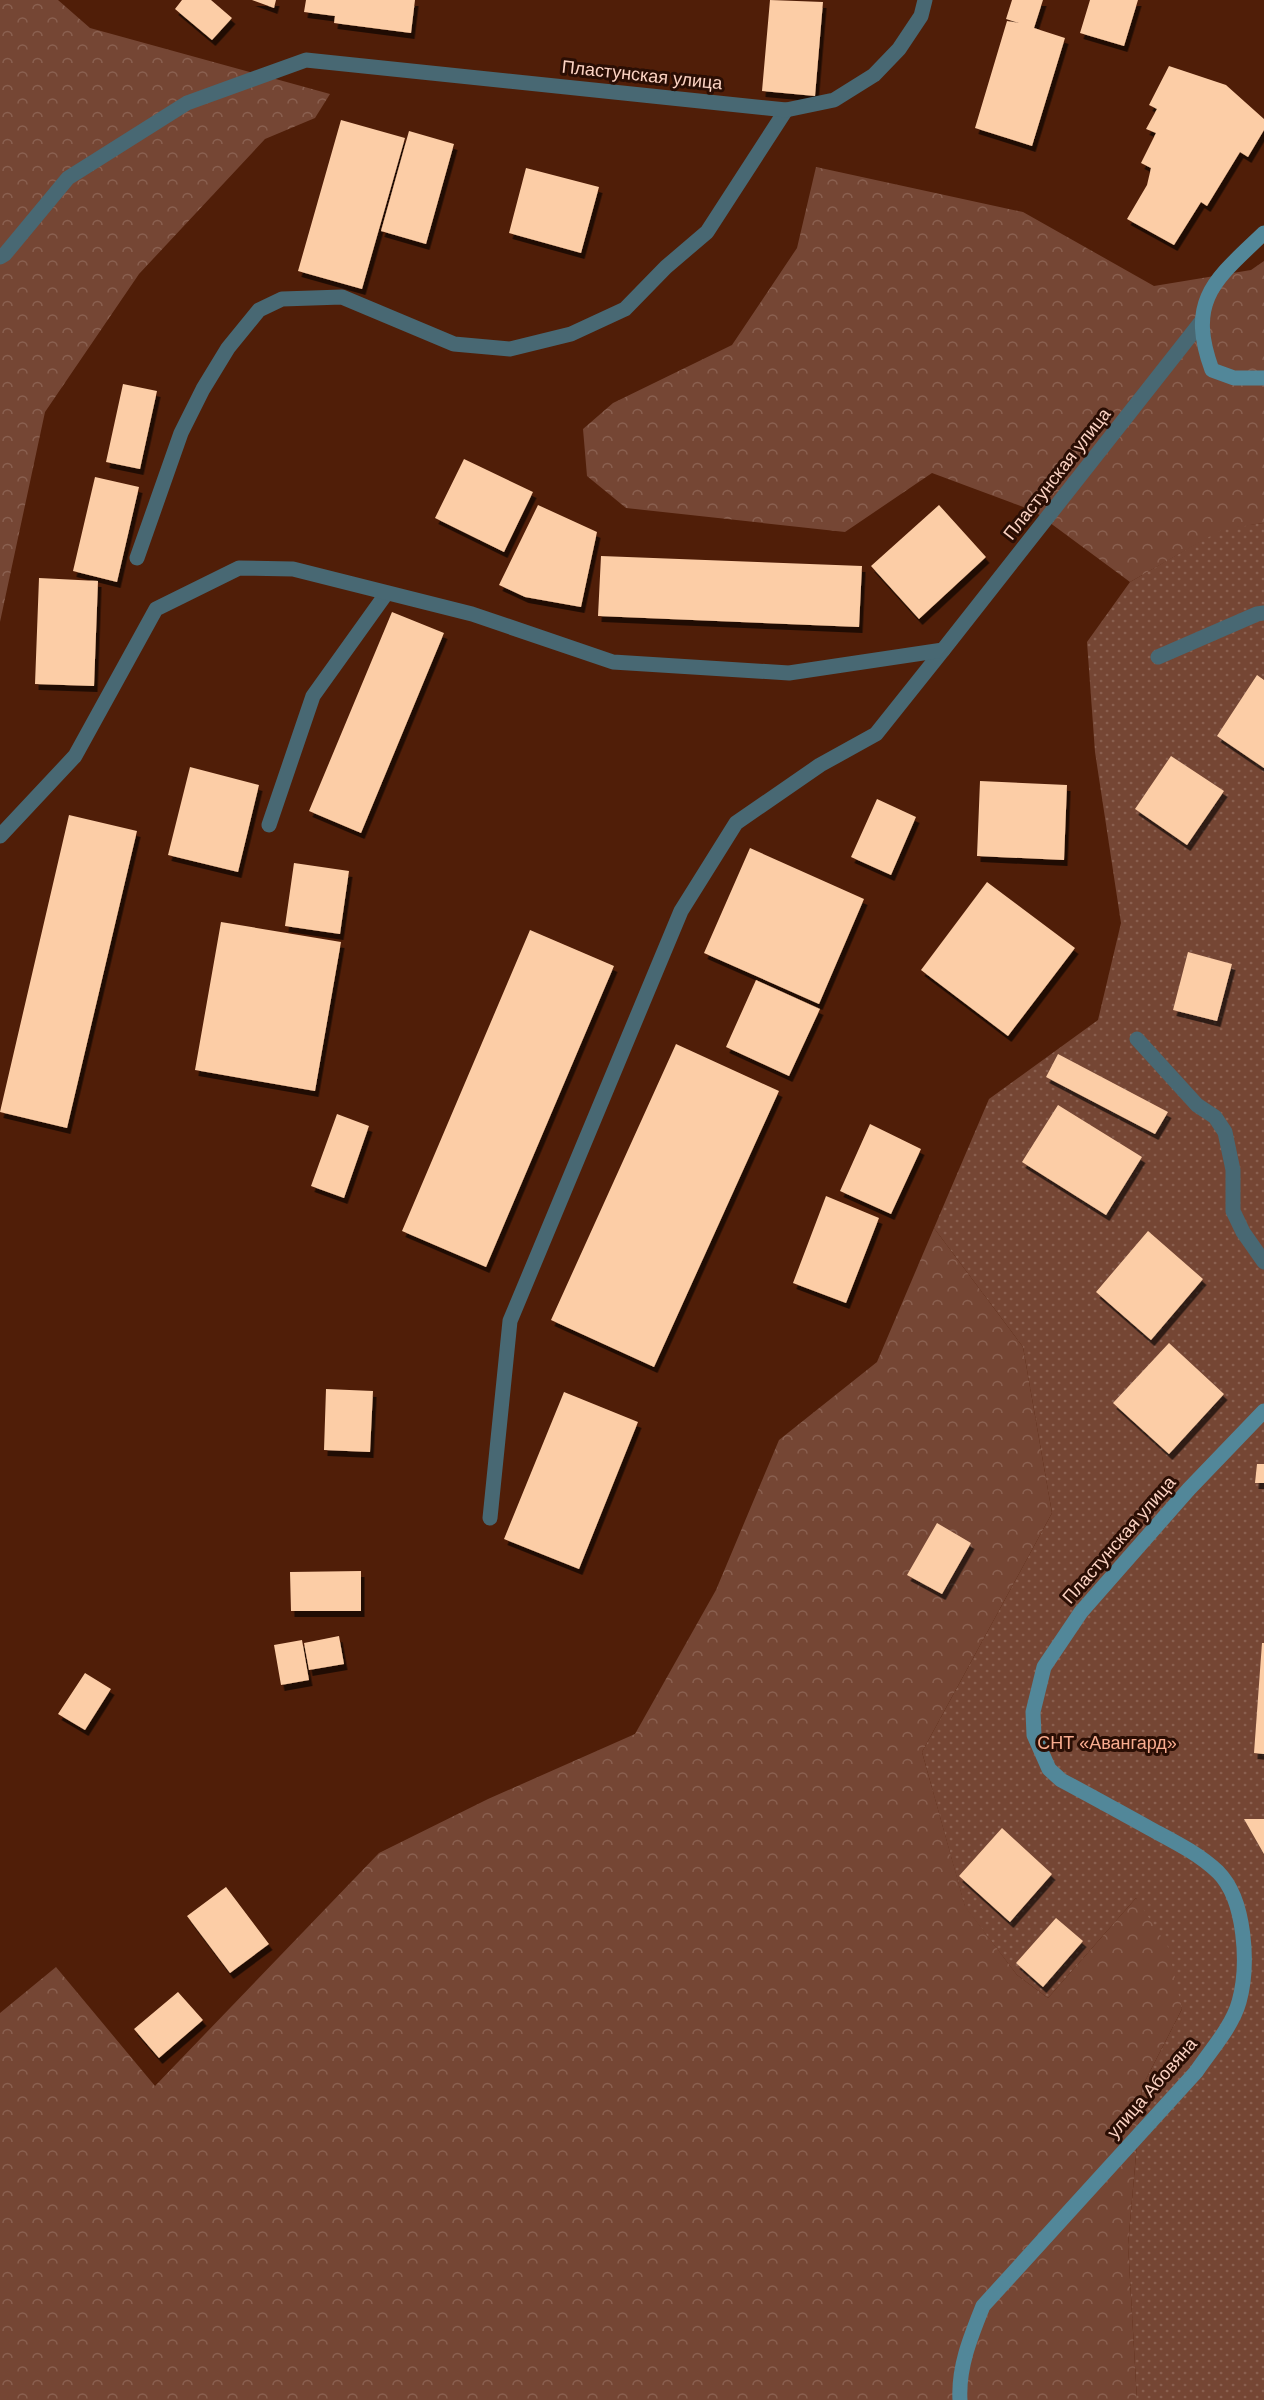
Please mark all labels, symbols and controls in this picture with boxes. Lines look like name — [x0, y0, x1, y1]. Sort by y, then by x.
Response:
street label: Пластунская улица — [561, 57, 724, 93]
street label: Пластунская улица — [999, 403, 1115, 544]
street label: Пластунская улица — [1059, 1472, 1180, 1607]
park label: СНТ «Авангард» — [1037, 1733, 1177, 1753]
street label: улица Абовяна — [1103, 2033, 1201, 2142]

